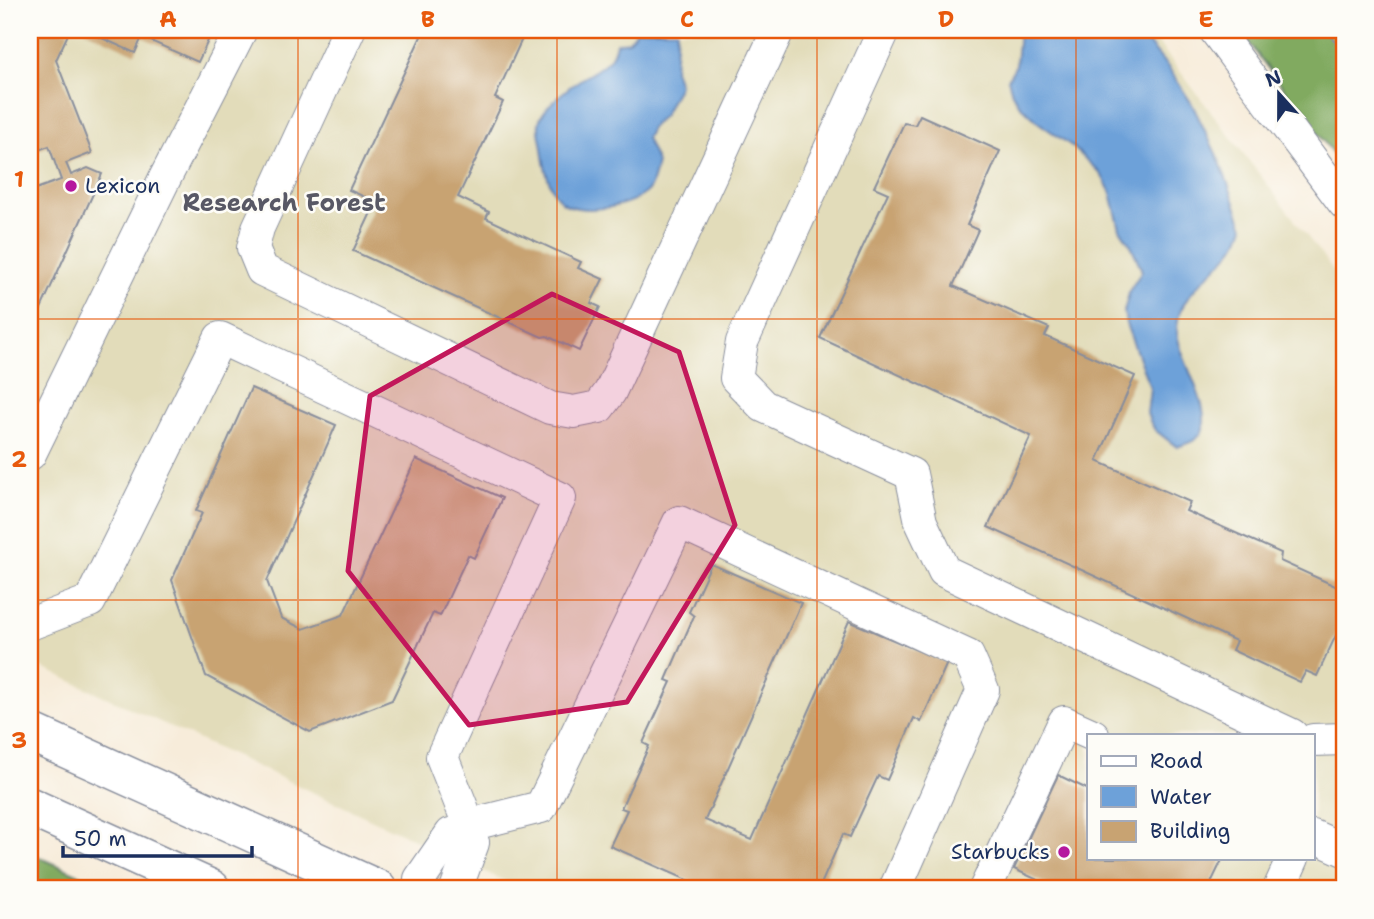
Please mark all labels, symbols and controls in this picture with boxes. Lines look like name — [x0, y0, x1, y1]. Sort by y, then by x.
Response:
text: A — [159, 4, 177, 34]
text: B — [421, 4, 435, 34]
text: C — [680, 4, 694, 34]
text: D — [938, 4, 954, 34]
text: E — [1198, 4, 1214, 34]
north arrow — [1244, 60, 1314, 130]
text: N — [1262, 64, 1285, 93]
text: 1 — [14, 164, 24, 194]
place label: Lexicon — [85, 172, 160, 200]
marker: Lexicon — [63, 178, 79, 194]
district label: Research Forest — [182, 187, 386, 219]
text: 2 — [11, 444, 27, 474]
text: 3 — [11, 725, 27, 755]
legend — [1087, 734, 1314, 860]
text: Road — [1150, 747, 1203, 775]
text: Water — [1150, 783, 1212, 811]
scale bar — [63, 814, 252, 858]
text: Building — [1150, 817, 1230, 845]
text: 50 m — [74, 825, 127, 853]
place label: Starbucks — [951, 838, 1050, 866]
marker: Starbucks — [1056, 844, 1072, 860]

